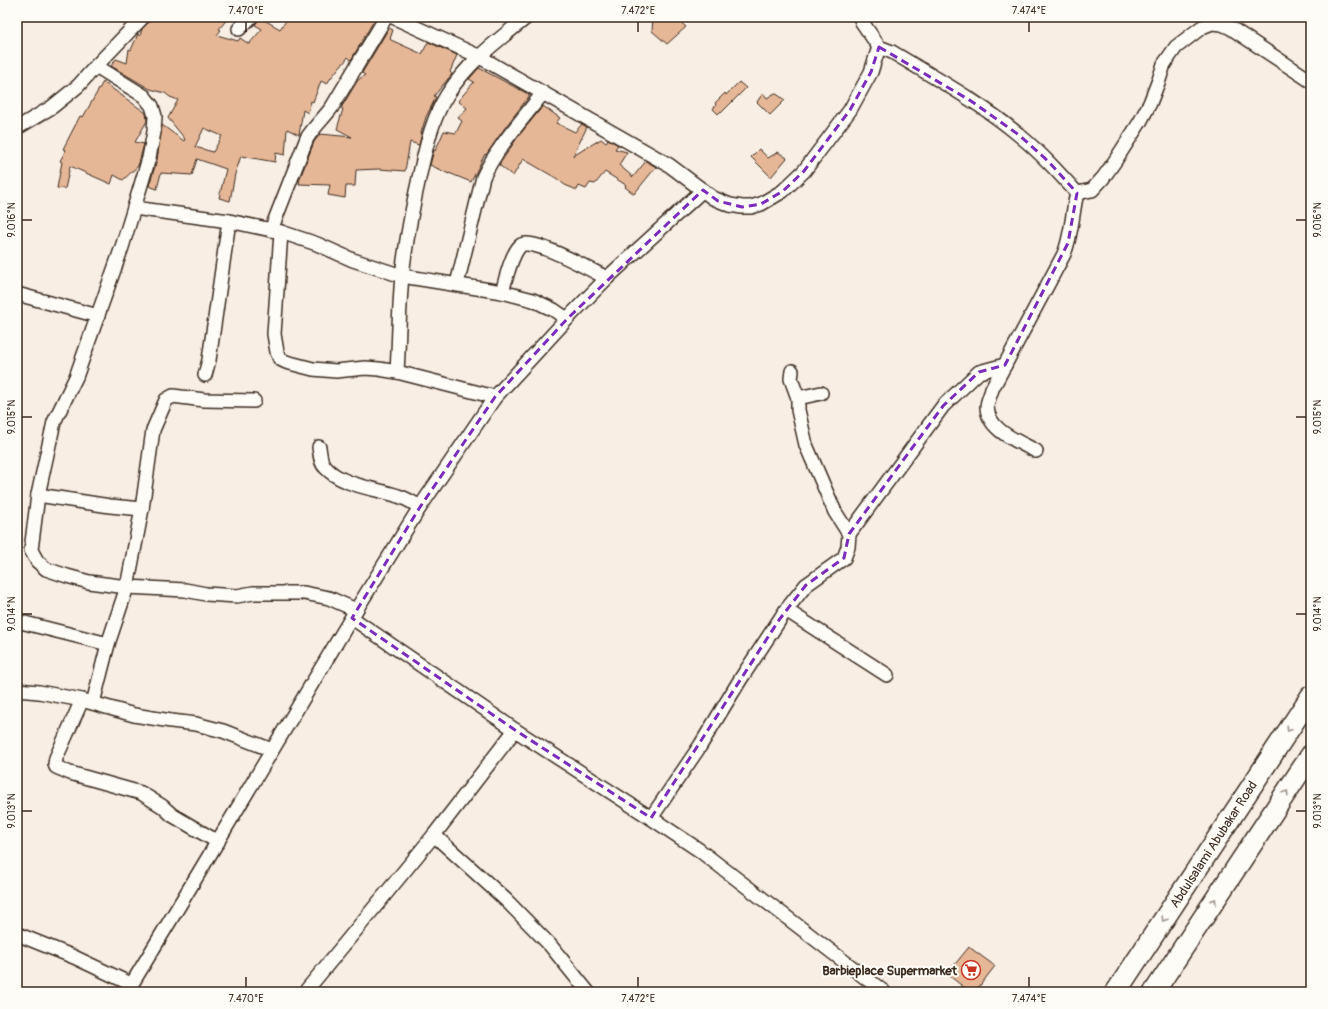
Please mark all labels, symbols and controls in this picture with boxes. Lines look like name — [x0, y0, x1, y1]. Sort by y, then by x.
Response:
text: 7.470°E — [229, 5, 263, 17]
text: 7.472°E — [621, 5, 655, 17]
text: 7.474°E — [1012, 5, 1046, 17]
text: 9.016°N — [6, 202, 18, 238]
text: 9.016°N — [1312, 202, 1324, 238]
text: 9.015°N — [6, 399, 18, 434]
text: 9.015°N — [1312, 399, 1324, 434]
text: 9.014°N — [6, 596, 18, 632]
text: 9.014°N — [1312, 596, 1324, 632]
one-way arrow — [1287, 724, 1294, 731]
street label: Abdulsalami Abubakar Road — [1167, 778, 1261, 911]
one-way arrow — [1281, 790, 1289, 797]
text: 9.013°N — [6, 793, 18, 828]
text: 9.013°N — [1312, 793, 1324, 828]
one-way arrow — [1210, 899, 1217, 906]
one-way arrow — [1161, 915, 1169, 922]
supermarket icon: Barbieplace Supermarket — [960, 959, 982, 981]
place label: Barbieplace Supermarket — [822, 963, 958, 979]
text: 7.470°E — [229, 993, 263, 1005]
text: 7.472°E — [621, 993, 655, 1005]
text: 7.474°E — [1012, 993, 1046, 1005]

